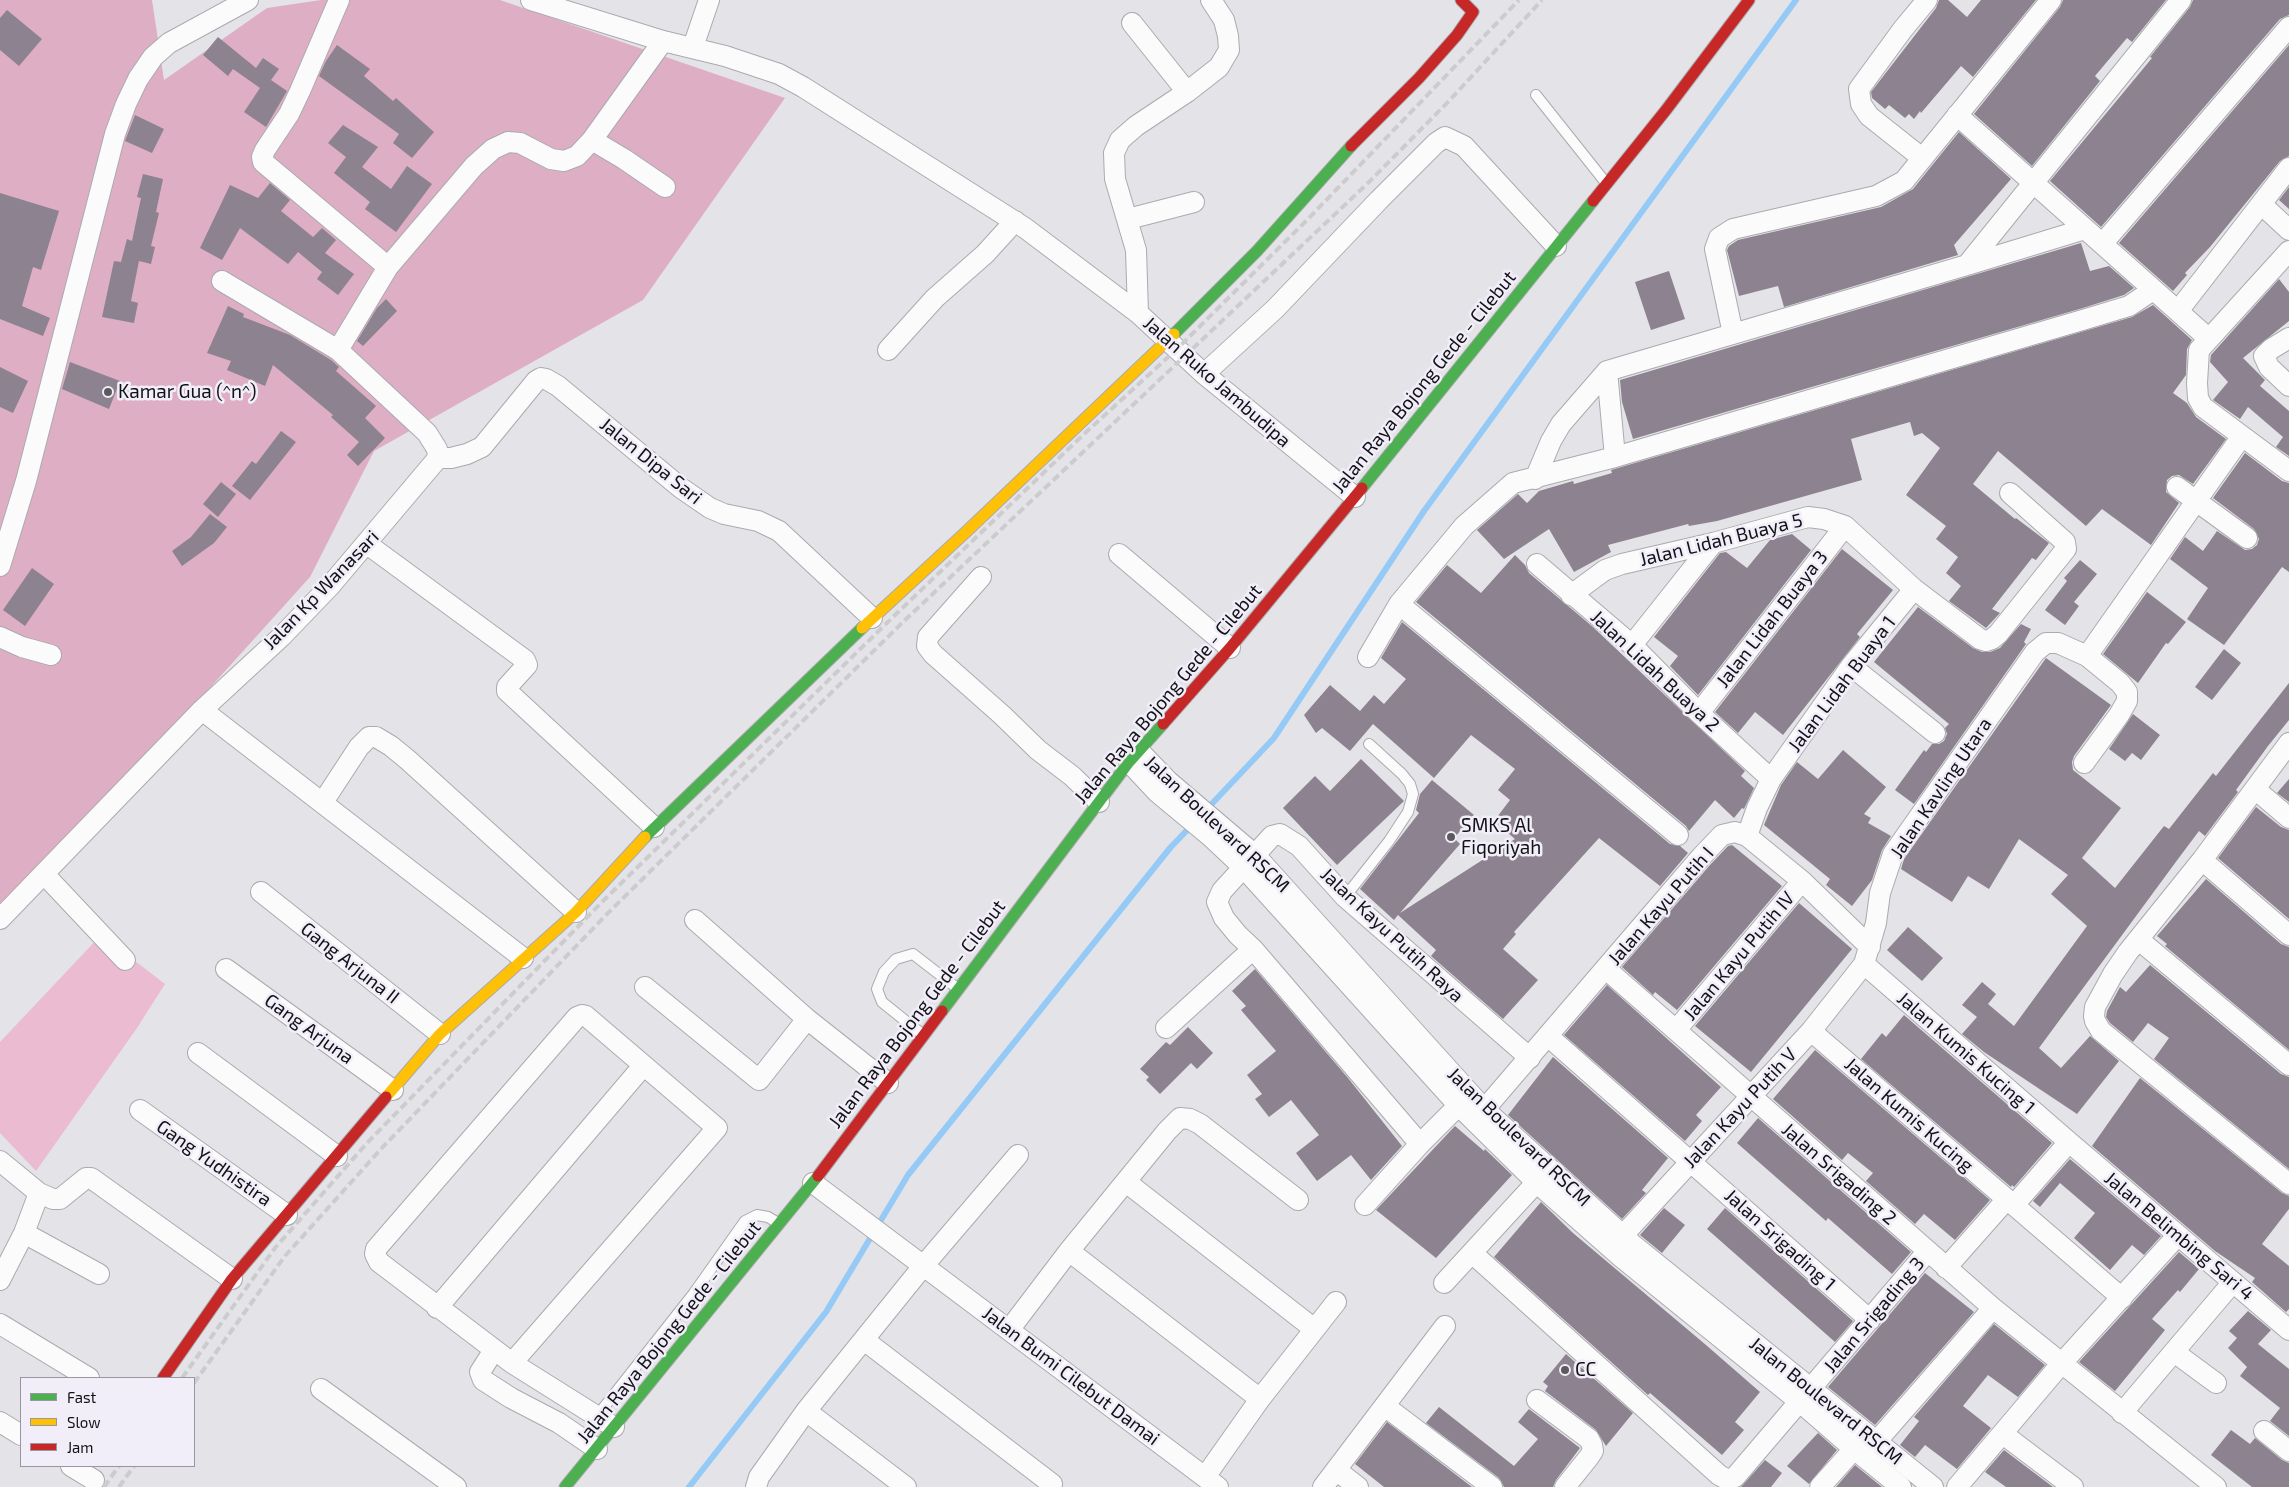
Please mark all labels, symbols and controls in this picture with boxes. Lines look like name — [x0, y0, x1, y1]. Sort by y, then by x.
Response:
street label: Jalan Raya Bojong Gede - Cilebut — [1327, 266, 1521, 498]
street label: Jalan Ruko Jambudipa — [1139, 312, 1295, 452]
place label: Kamar Gua (^n^) — [118, 381, 256, 403]
marker: Kamar Gua (^n^) — [102, 386, 114, 398]
street label: Jalan Dipa Sari — [595, 413, 707, 509]
street label: Jalan Lidah Buaya 5 — [1637, 509, 1805, 571]
street label: Jalan Kp Wanasari — [258, 526, 384, 654]
street label: Jalan Lidah Buaya 3 — [1711, 546, 1833, 692]
street label: Jalan Raya Bojong Gede - Cilebut — [1069, 580, 1267, 808]
street label: Jalan Lidah Buaya 2 — [1586, 605, 1724, 737]
street label: Jalan Lidah Buaya 1 — [1783, 611, 1901, 757]
street label: Jalan Kavling Utara — [1886, 713, 1996, 863]
street label: Jalan Boulevard RSCM — [1140, 751, 1294, 897]
place label: SMKS Al Fiqoriyah — [1461, 815, 1541, 859]
marker: SMKS Al Fiqoriyah — [1445, 831, 1457, 843]
street label: Jalan Kayu Putih I — [1603, 842, 1719, 970]
street label: Jalan Kayu Putih Raya — [1316, 863, 1468, 1007]
street label: Jalan Kayu Putih IV — [1679, 887, 1799, 1025]
street label: Jalan Raya Bojong Gede - Cilebut — [824, 896, 1010, 1132]
street label: Gang Arjuna II — [296, 917, 404, 1009]
street label: Jalan Kumis Kucing 1 — [1893, 987, 2039, 1119]
street label: Gang Arjuna — [260, 989, 358, 1069]
street label: Jalan Kayu Putih V — [1679, 1043, 1801, 1173]
street label: Jalan Kumis Kucing — [1840, 1053, 1978, 1177]
street label: Jalan Boulevard RSCM — [1443, 1063, 1595, 1211]
street label: Gang Yudhistira — [152, 1115, 276, 1211]
street label: Jalan Srigading 2 — [1777, 1118, 1901, 1230]
street label: Jalan Belimbing Sari 4 — [2100, 1167, 2258, 1305]
street label: Jalan Srigading 1 — [1720, 1184, 1840, 1296]
street label: Jalan Raya Bojong Gede - Cilebut — [572, 1216, 766, 1448]
street label: Jalan Srigading 3 — [1819, 1252, 1929, 1378]
street label: Jalan Bumi Cilebut Damai — [978, 1302, 1164, 1450]
street label: Jalan Boulevard RSCM — [1745, 1332, 1907, 1470]
place label: CC — [1575, 1359, 1596, 1381]
marker: CC — [1559, 1364, 1571, 1376]
legend — [20, 1377, 195, 1467]
text: Fast — [67, 1388, 96, 1406]
text: Slow — [67, 1413, 101, 1431]
text: Jam — [67, 1438, 93, 1456]

